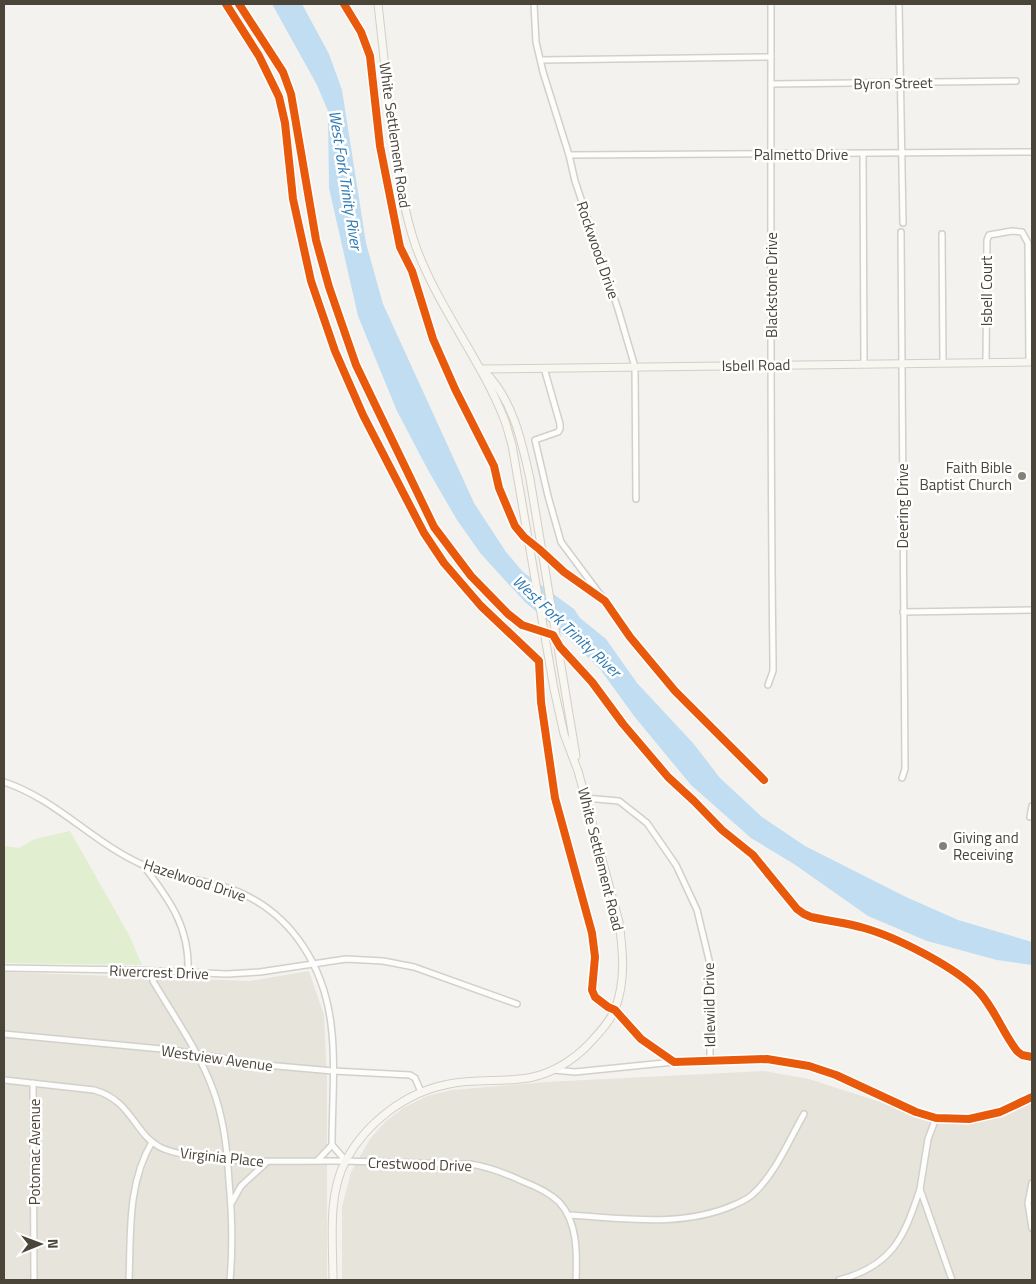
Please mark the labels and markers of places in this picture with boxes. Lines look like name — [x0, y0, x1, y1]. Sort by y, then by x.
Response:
place label: Faith Bible Baptist Church — [919, 456, 1012, 496]
marker: Faith Bible Baptist Church — [1016, 470, 1028, 482]
place label: Giving and Receiving — [953, 826, 1019, 866]
marker: Giving and Receiving — [937, 840, 949, 852]

